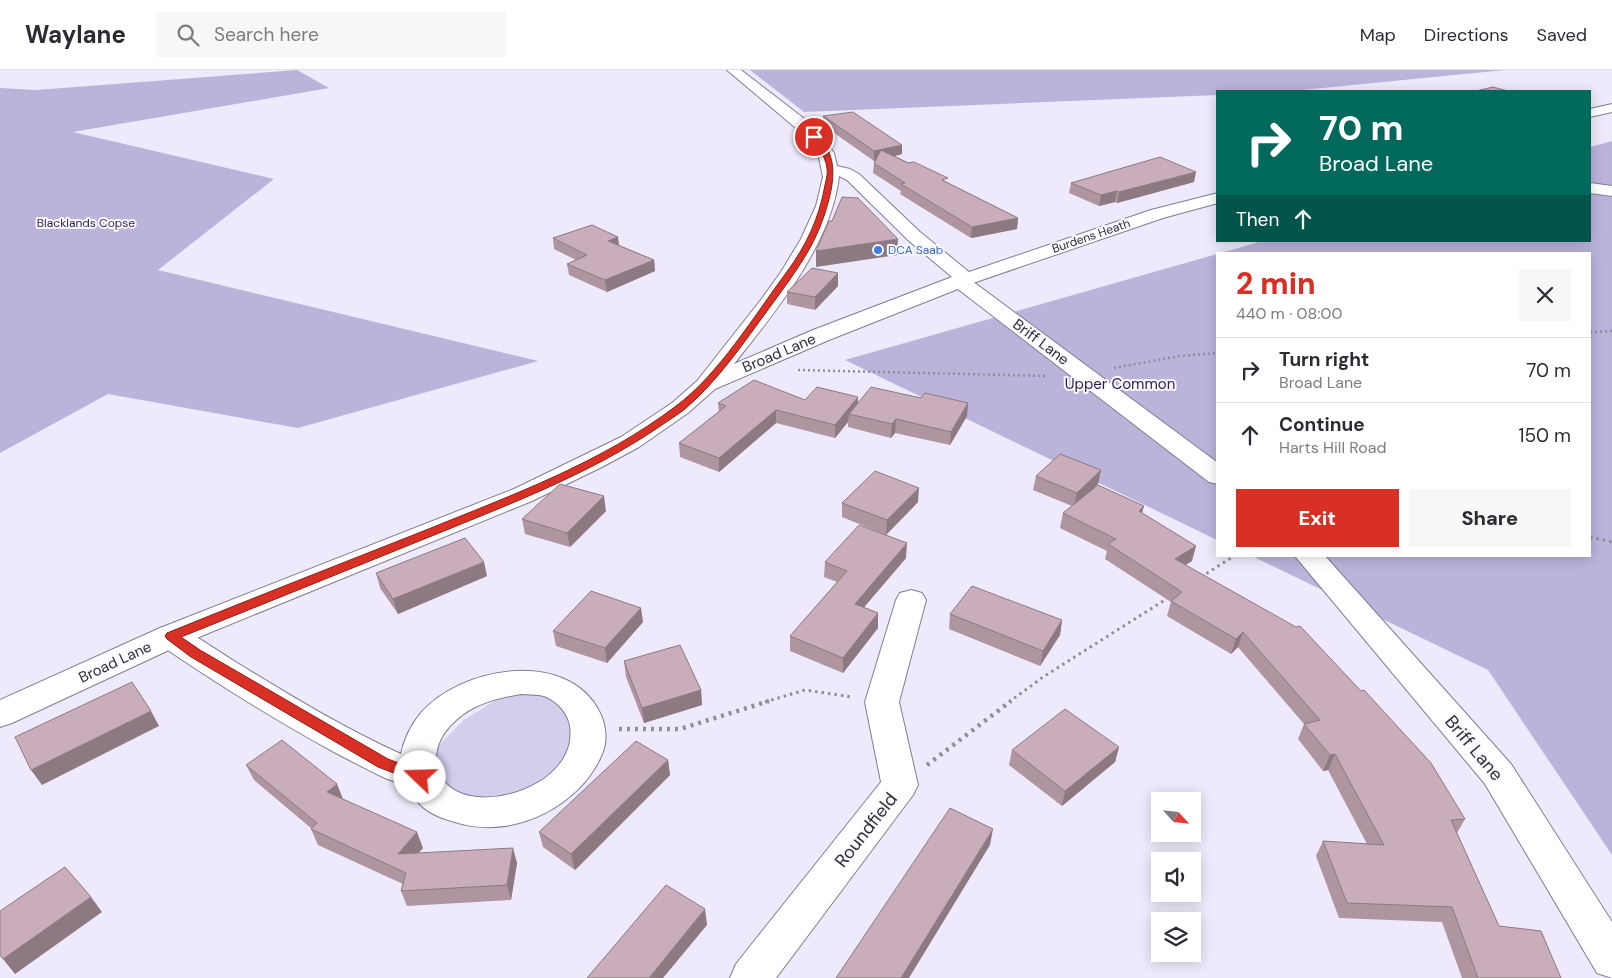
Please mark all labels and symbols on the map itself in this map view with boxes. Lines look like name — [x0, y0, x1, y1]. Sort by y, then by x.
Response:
pin — [793, 116, 835, 158]
park label: Blacklands Copse — [37, 215, 135, 231]
street label: Burdens Heath — [1050, 215, 1132, 257]
place label: DCA Saab — [888, 242, 943, 258]
marker: DCA Saab — [872, 244, 884, 256]
street label: Briff Lane — [1009, 314, 1073, 370]
street label: Broad Lane — [739, 329, 819, 377]
park label: Upper Common — [1065, 374, 1175, 394]
street label: Broad Lane — [75, 636, 155, 688]
street label: Briff Lane — [1440, 710, 1508, 786]
position arrow — [393, 750, 445, 802]
street label: Roundfield — [829, 788, 903, 872]
north arrow — [1151, 792, 1201, 842]

